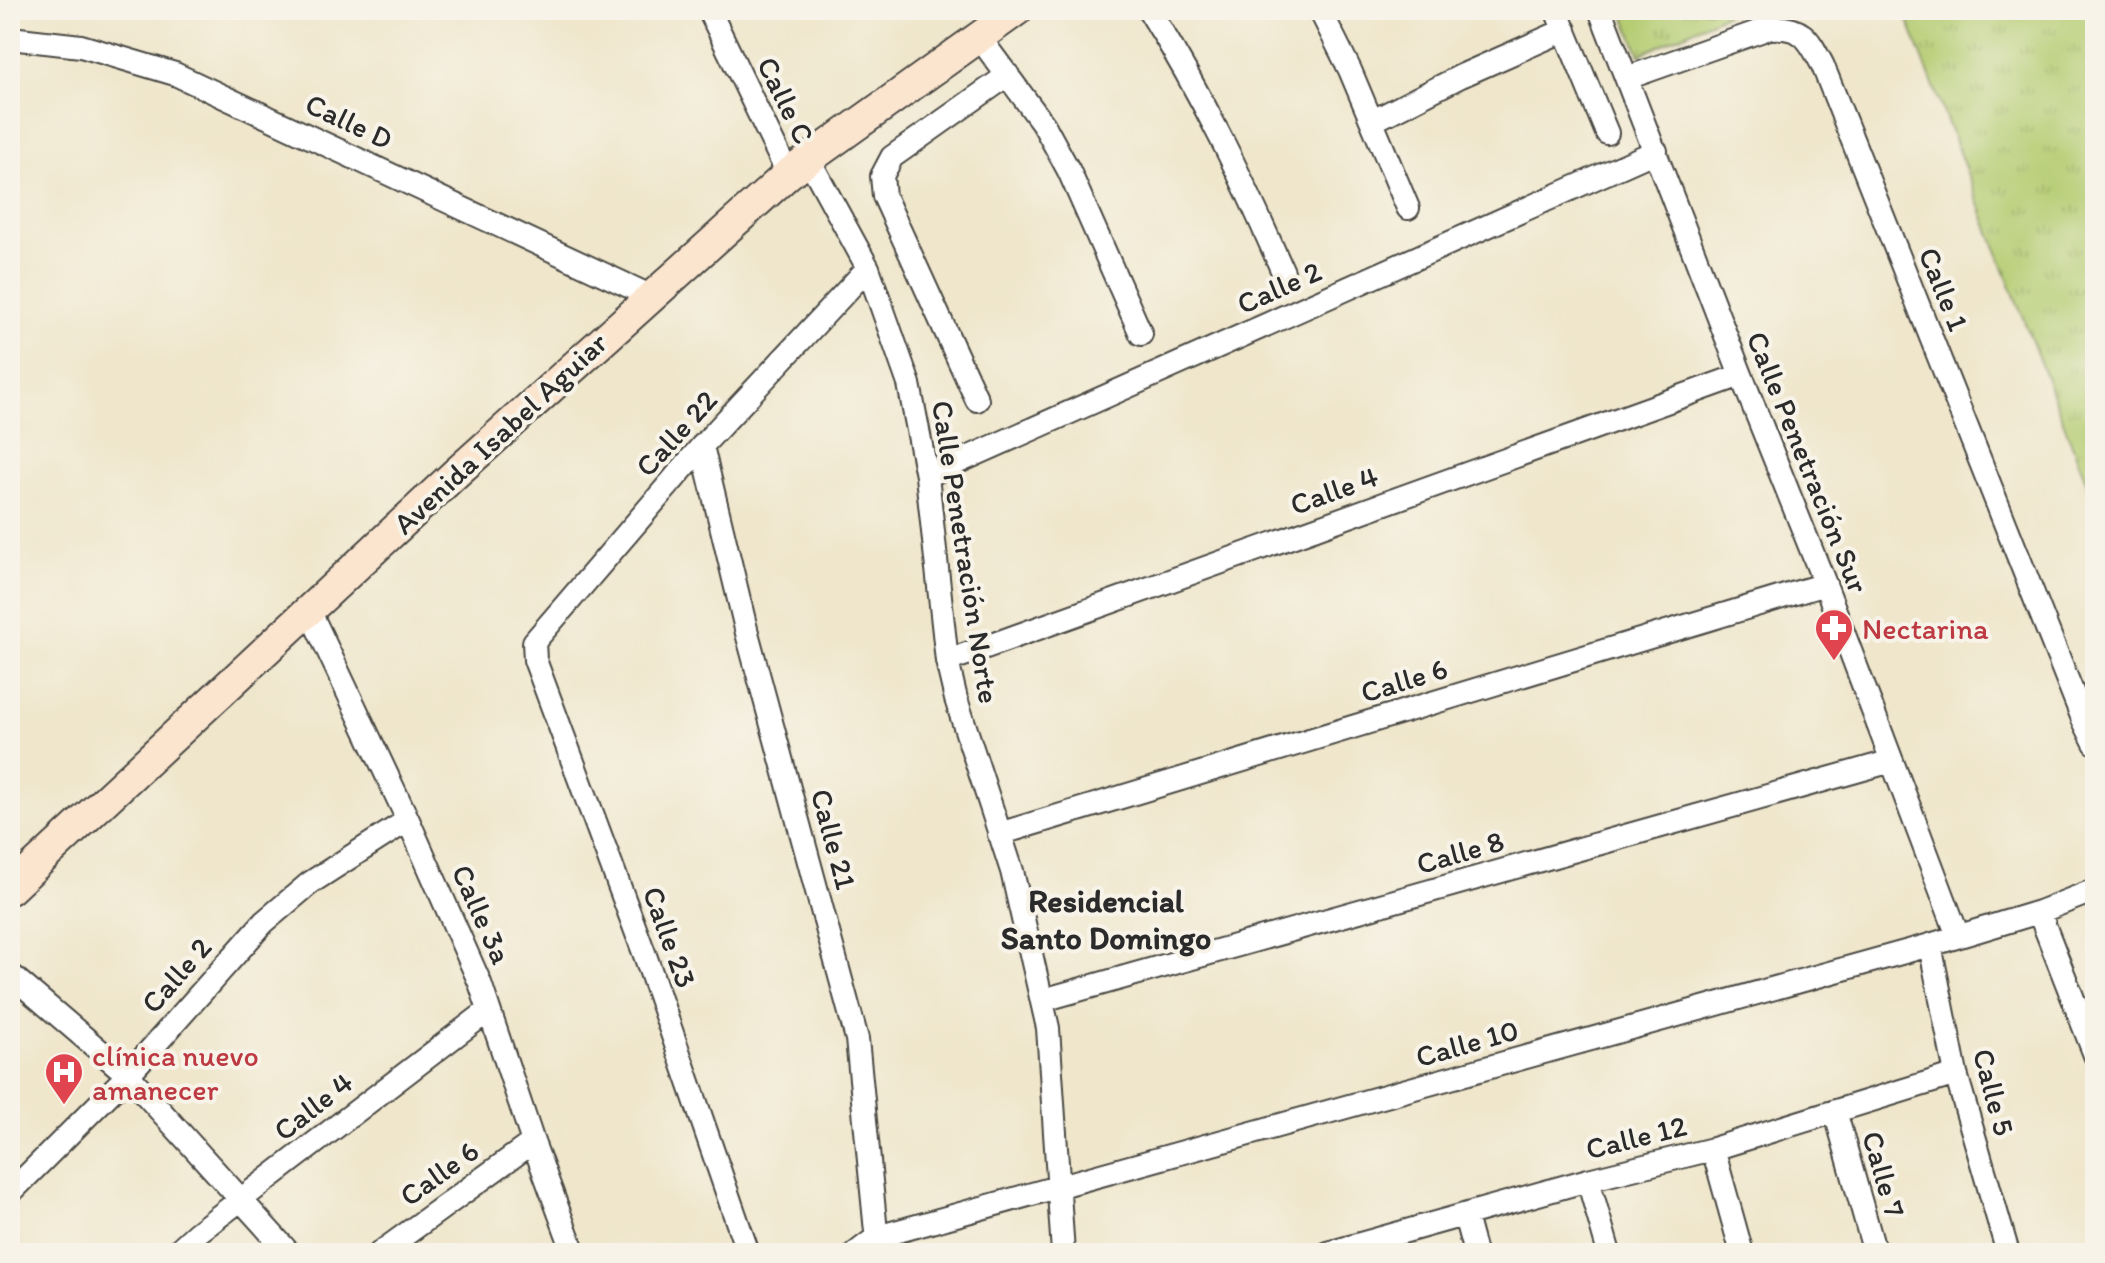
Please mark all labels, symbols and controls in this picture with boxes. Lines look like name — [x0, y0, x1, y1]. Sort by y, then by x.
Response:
street label: Calle C — [749, 50, 823, 150]
street label: Calle D — [300, 85, 398, 157]
street label: Calle 1 — [1911, 242, 1977, 336]
street label: Calle 2 — [1231, 252, 1327, 322]
street label: Avenida Isabel Aguiar — [385, 324, 615, 542]
street label: Calle Penetración Sur — [1739, 326, 1878, 599]
street label: Calle 22 — [627, 382, 725, 484]
street label: Calle Penetración Norte — [924, 398, 1008, 706]
street label: Calle 4 — [1285, 457, 1383, 523]
pharmacy icon: Nectarina — [1813, 607, 1855, 662]
place label: Nectarina — [1862, 610, 1989, 647]
street label: Calle 6 — [1356, 649, 1452, 711]
street label: Calle 21 — [803, 785, 865, 893]
street label: Calle 8 — [1412, 822, 1508, 882]
street label: Calle 3a — [444, 859, 520, 970]
street label: Calle 23 — [635, 881, 705, 993]
district label: Residencial Santo Domingo — [1001, 882, 1211, 957]
street label: Calle 2 — [133, 929, 219, 1021]
street label: Calle 10 — [1411, 1011, 1523, 1075]
place label: clínica nuevo amanecer — [92, 1037, 259, 1108]
street label: Calle 5 — [1965, 1044, 2023, 1140]
hospital icon: clínica nuevo amanecer — [43, 1051, 85, 1106]
street label: Calle 4 — [266, 1063, 360, 1149]
street label: Calle 12 — [1582, 1107, 1690, 1167]
street label: Calle 7 — [1854, 1127, 1914, 1221]
street label: Calle 6 — [392, 1132, 486, 1214]

